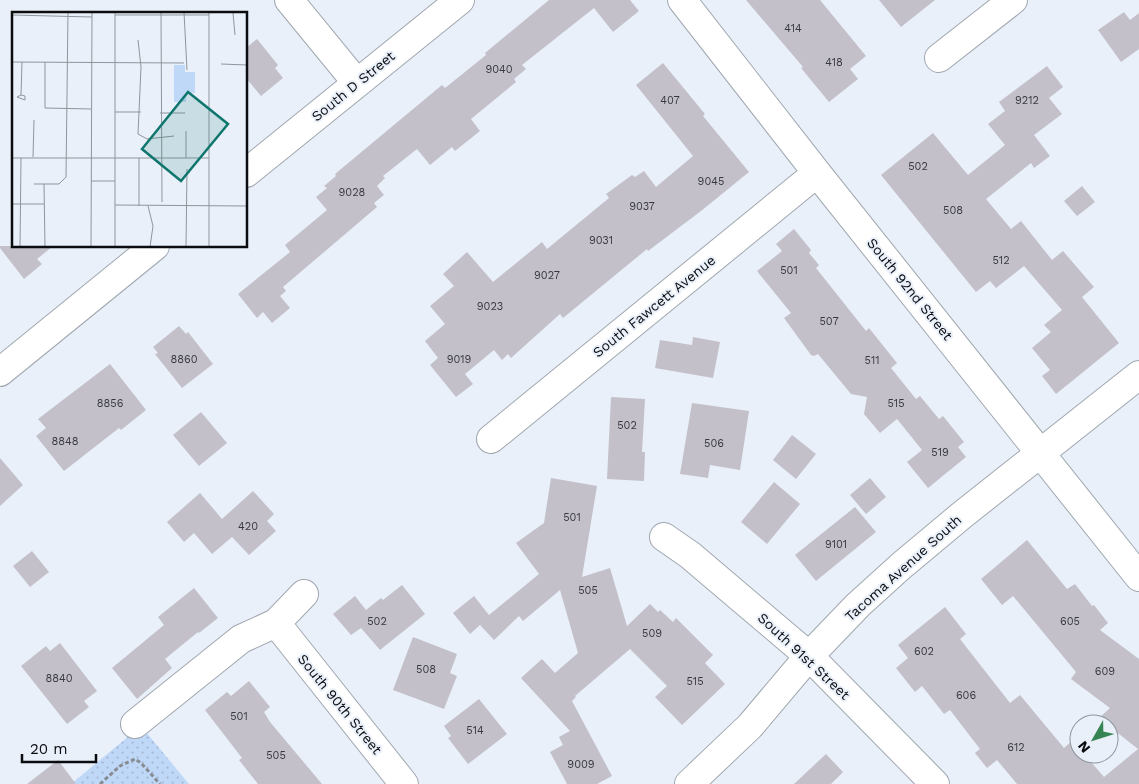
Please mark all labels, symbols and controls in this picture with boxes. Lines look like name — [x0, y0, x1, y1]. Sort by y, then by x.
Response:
inset map — [12, 12, 248, 248]
house number: 414 — [784, 22, 802, 35]
street label: South D Street — [308, 48, 398, 124]
house number: 418 — [825, 56, 843, 69]
house number: 9040 — [485, 63, 513, 76]
house number: 407 — [660, 94, 680, 107]
house number: 9212 — [1015, 94, 1039, 107]
house number: 502 — [908, 160, 928, 173]
house number: 9045 — [698, 175, 724, 188]
house number: 9028 — [339, 186, 366, 199]
house number: 9037 — [629, 200, 655, 213]
house number: 508 — [943, 204, 963, 217]
house number: 9031 — [589, 234, 613, 247]
street label: South 92nd Street — [864, 235, 956, 343]
street label: South Fawcett Avenue — [590, 252, 718, 360]
house number: 512 — [992, 254, 1010, 267]
house number: 501 — [780, 264, 798, 277]
house number: 9027 — [534, 269, 560, 282]
house number: 9023 — [477, 300, 503, 313]
house number: 507 — [819, 315, 839, 328]
house number: 8860 — [170, 353, 198, 366]
house number: 9019 — [447, 353, 472, 366]
house number: 511 — [865, 354, 879, 367]
house number: 8856 — [97, 397, 124, 410]
house number: 515 — [887, 397, 905, 410]
house number: 502 — [617, 419, 637, 432]
house number: 8848 — [51, 435, 79, 448]
house number: 506 — [704, 437, 724, 450]
house number: 519 — [931, 446, 949, 459]
house number: 501 — [563, 511, 581, 524]
street label: Tacoma Avenue South — [841, 511, 965, 625]
house number: 420 — [238, 520, 258, 533]
house number: 9101 — [825, 538, 847, 551]
house number: 505 — [578, 584, 598, 597]
street label: South 91st Street — [755, 609, 853, 703]
house number: 502 — [367, 615, 387, 628]
house number: 605 — [1060, 615, 1080, 628]
house number: 509 — [642, 627, 662, 640]
house number: 602 — [914, 645, 934, 658]
street label: South 90th Street — [295, 651, 385, 757]
house number: 508 — [416, 663, 436, 676]
house number: 609 — [1095, 665, 1115, 678]
house number: 8840 — [45, 672, 73, 685]
house number: 515 — [686, 675, 704, 688]
house number: 606 — [956, 689, 976, 702]
house number: 501 — [230, 710, 248, 723]
north arrow — [1069, 714, 1119, 764]
house number: 514 — [466, 724, 484, 737]
scale bar — [22, 732, 96, 764]
text: N — [1074, 738, 1093, 756]
text: 20 m — [30, 740, 68, 758]
house number: 612 — [1007, 741, 1025, 754]
house number: 505 — [266, 749, 286, 762]
house number: 9009 — [567, 758, 595, 771]

